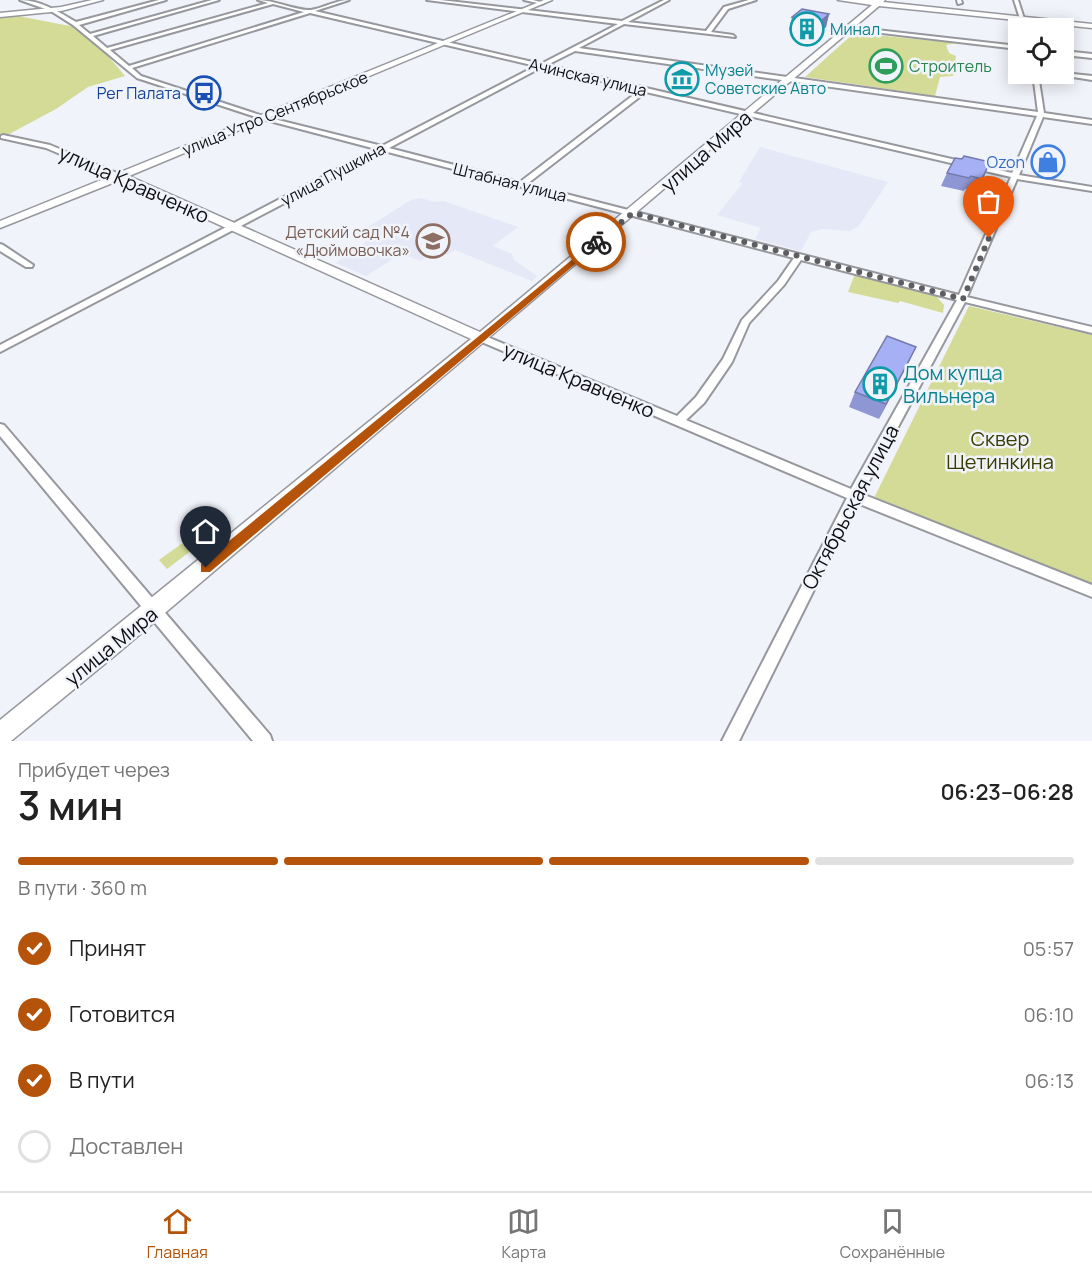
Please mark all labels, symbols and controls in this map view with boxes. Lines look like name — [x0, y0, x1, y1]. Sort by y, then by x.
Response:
building icon: Минал — [789, 11, 825, 47]
place label: Минал — [830, 18, 880, 40]
map controls — [1008, 18, 1074, 84]
button: locate — [1008, 18, 1074, 84]
sports icon: Строитель — [868, 48, 904, 84]
street label: Ачинская улица — [527, 53, 649, 101]
place label: Строитель — [909, 55, 992, 77]
place label: Музей Советские Авто — [705, 59, 826, 99]
museum icon: Музей Советские Авто — [664, 61, 700, 97]
street label: улица Утро Сентябрьское — [179, 66, 371, 160]
bus stop icon: Рег Палата — [186, 75, 222, 111]
place label: Рег Палата — [97, 82, 181, 104]
street label: улица Мира — [655, 104, 757, 198]
street label: улица Пушкина — [277, 137, 389, 211]
street label: улица Кравченко — [55, 139, 214, 229]
shop icon: Ozon — [1030, 144, 1066, 180]
place label: Ozon — [987, 151, 1025, 173]
street label: Штабная улица — [451, 157, 569, 207]
pin — [963, 176, 1014, 238]
icon: bag — [972, 185, 1005, 218]
courier — [566, 212, 626, 272]
place label: Детский сад №4 «Дюймовочка» — [285, 221, 410, 261]
school or university icon: Детский сад №4 «Дюймовочка» — [415, 223, 451, 259]
icon: bike — [580, 226, 613, 259]
street label: улица Кравченко — [499, 336, 659, 424]
place label: Дом купца Вильнера — [903, 359, 1003, 409]
building icon: Дом купца Вильнера — [862, 366, 898, 402]
street label: Октябрьская улица — [795, 420, 905, 594]
park label: Сквер Щетинкина — [946, 425, 1054, 475]
pin — [180, 506, 231, 568]
icon: home — [189, 515, 222, 548]
street label: улица Мира — [59, 600, 163, 692]
text: Прибудет через — [18, 756, 170, 783]
text: 06:23–06:28 — [940, 777, 1074, 807]
text: 3 мин — [18, 778, 123, 832]
text: В пути · 360 m — [18, 874, 147, 901]
icon: check — [18, 932, 51, 965]
text: Принят — [69, 933, 146, 963]
text: 05:57 — [1023, 935, 1074, 962]
icon: check — [18, 998, 51, 1031]
text: Готовится — [69, 999, 175, 1029]
text: 06:10 — [1023, 1001, 1074, 1028]
icon: check — [18, 1064, 51, 1097]
text: В пути — [69, 1065, 135, 1095]
text: 06:13 — [1025, 1067, 1074, 1094]
text: Доставлен — [69, 1131, 183, 1161]
tab: Главная — [147, 1205, 208, 1263]
tab: Карта — [502, 1205, 546, 1263]
tab: Сохранённые — [840, 1205, 945, 1263]

